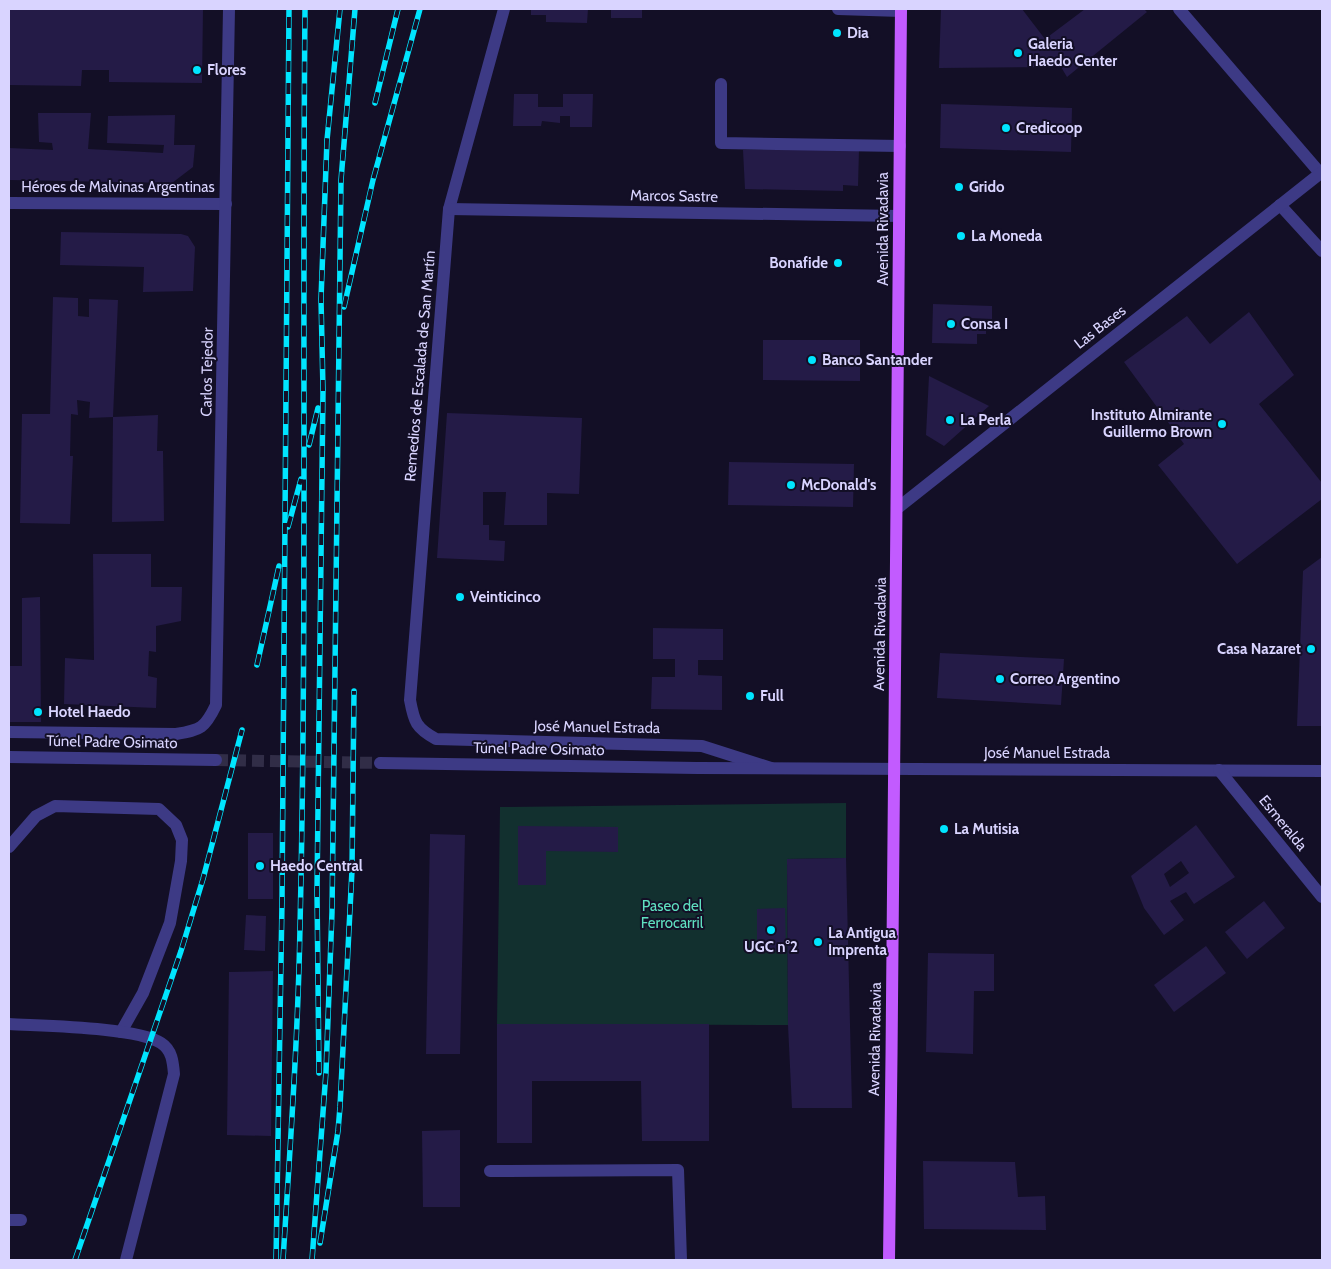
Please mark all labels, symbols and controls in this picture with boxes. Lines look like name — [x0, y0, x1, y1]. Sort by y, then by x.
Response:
place label: Dia — [847, 24, 869, 42]
marker: Dia — [831, 27, 843, 39]
place label: Galeria Haedo Center — [1028, 35, 1117, 70]
marker: Galeria Haedo Center — [1012, 47, 1024, 59]
place label: Flores — [207, 61, 246, 79]
marker: Flores — [191, 64, 203, 76]
place label: Credicoop — [1016, 119, 1083, 137]
marker: Credicoop — [1000, 122, 1012, 134]
street label: Avenida Rivadavia — [874, 171, 892, 286]
street label: Héroes de Malvinas Argentinas — [21, 178, 215, 196]
place label: Grido — [969, 178, 1005, 196]
marker: Grido — [953, 181, 965, 193]
street label: Marcos Sastre — [630, 186, 718, 206]
place label: La Moneda — [971, 227, 1043, 245]
marker: La Moneda — [955, 230, 967, 242]
street label: Remedios de Escalada de San Martín — [401, 250, 439, 482]
place label: Bonafide — [769, 254, 828, 272]
marker: Bonafide — [832, 257, 844, 269]
street label: Las Bases — [1071, 301, 1129, 353]
place label: Consa I — [961, 315, 1008, 333]
marker: Consa I — [945, 318, 957, 330]
street label: Carlos Tejedor — [197, 327, 217, 417]
place label: Banco Santander — [822, 351, 932, 369]
marker: Banco Santander — [806, 354, 818, 366]
place label: Instituto Almirante Guillermo Brown — [1091, 406, 1212, 441]
place label: La Perla — [960, 411, 1012, 429]
marker: La Perla — [944, 414, 956, 426]
marker: Instituto Almirante Guillermo Brown — [1216, 418, 1228, 430]
place label: McDonald's — [801, 476, 876, 494]
marker: McDonald's — [785, 479, 797, 491]
street label: Avenida Rivadavia — [870, 576, 890, 691]
place label: Veinticinco — [470, 588, 541, 606]
marker: Veinticinco — [454, 591, 466, 603]
place label: Casa Nazaret — [1217, 640, 1301, 658]
marker: Casa Nazaret — [1305, 643, 1317, 655]
place label: Correo Argentino — [1010, 670, 1121, 688]
marker: Correo Argentino — [994, 673, 1006, 685]
place label: Full — [760, 687, 784, 705]
marker: Full — [744, 690, 756, 702]
place label: Hotel Haedo — [48, 703, 131, 721]
marker: Hotel Haedo — [32, 706, 44, 718]
street label: José Manuel Estrada — [533, 717, 661, 737]
street label: Túnel Padre Osimato — [46, 732, 178, 752]
street label: Túnel Padre Osimato — [473, 739, 605, 759]
street label: José Manuel Estrada — [983, 744, 1111, 762]
street label: Esmeralda — [1255, 792, 1311, 855]
place label: La Mutisia — [954, 820, 1020, 838]
marker: La Mutisia — [938, 823, 950, 835]
place label: Haedo Central — [270, 857, 363, 875]
marker: Haedo Central — [254, 860, 266, 872]
park label: Paseo del Ferrocarril — [641, 897, 704, 932]
marker: UGC n°2 — [765, 924, 777, 936]
place label: La Antigua Imprenta — [828, 924, 896, 959]
marker: La Antigua Imprenta — [812, 936, 824, 948]
place label: UGC n°2 — [744, 938, 798, 956]
street label: Avenida Rivadavia — [865, 981, 885, 1096]

